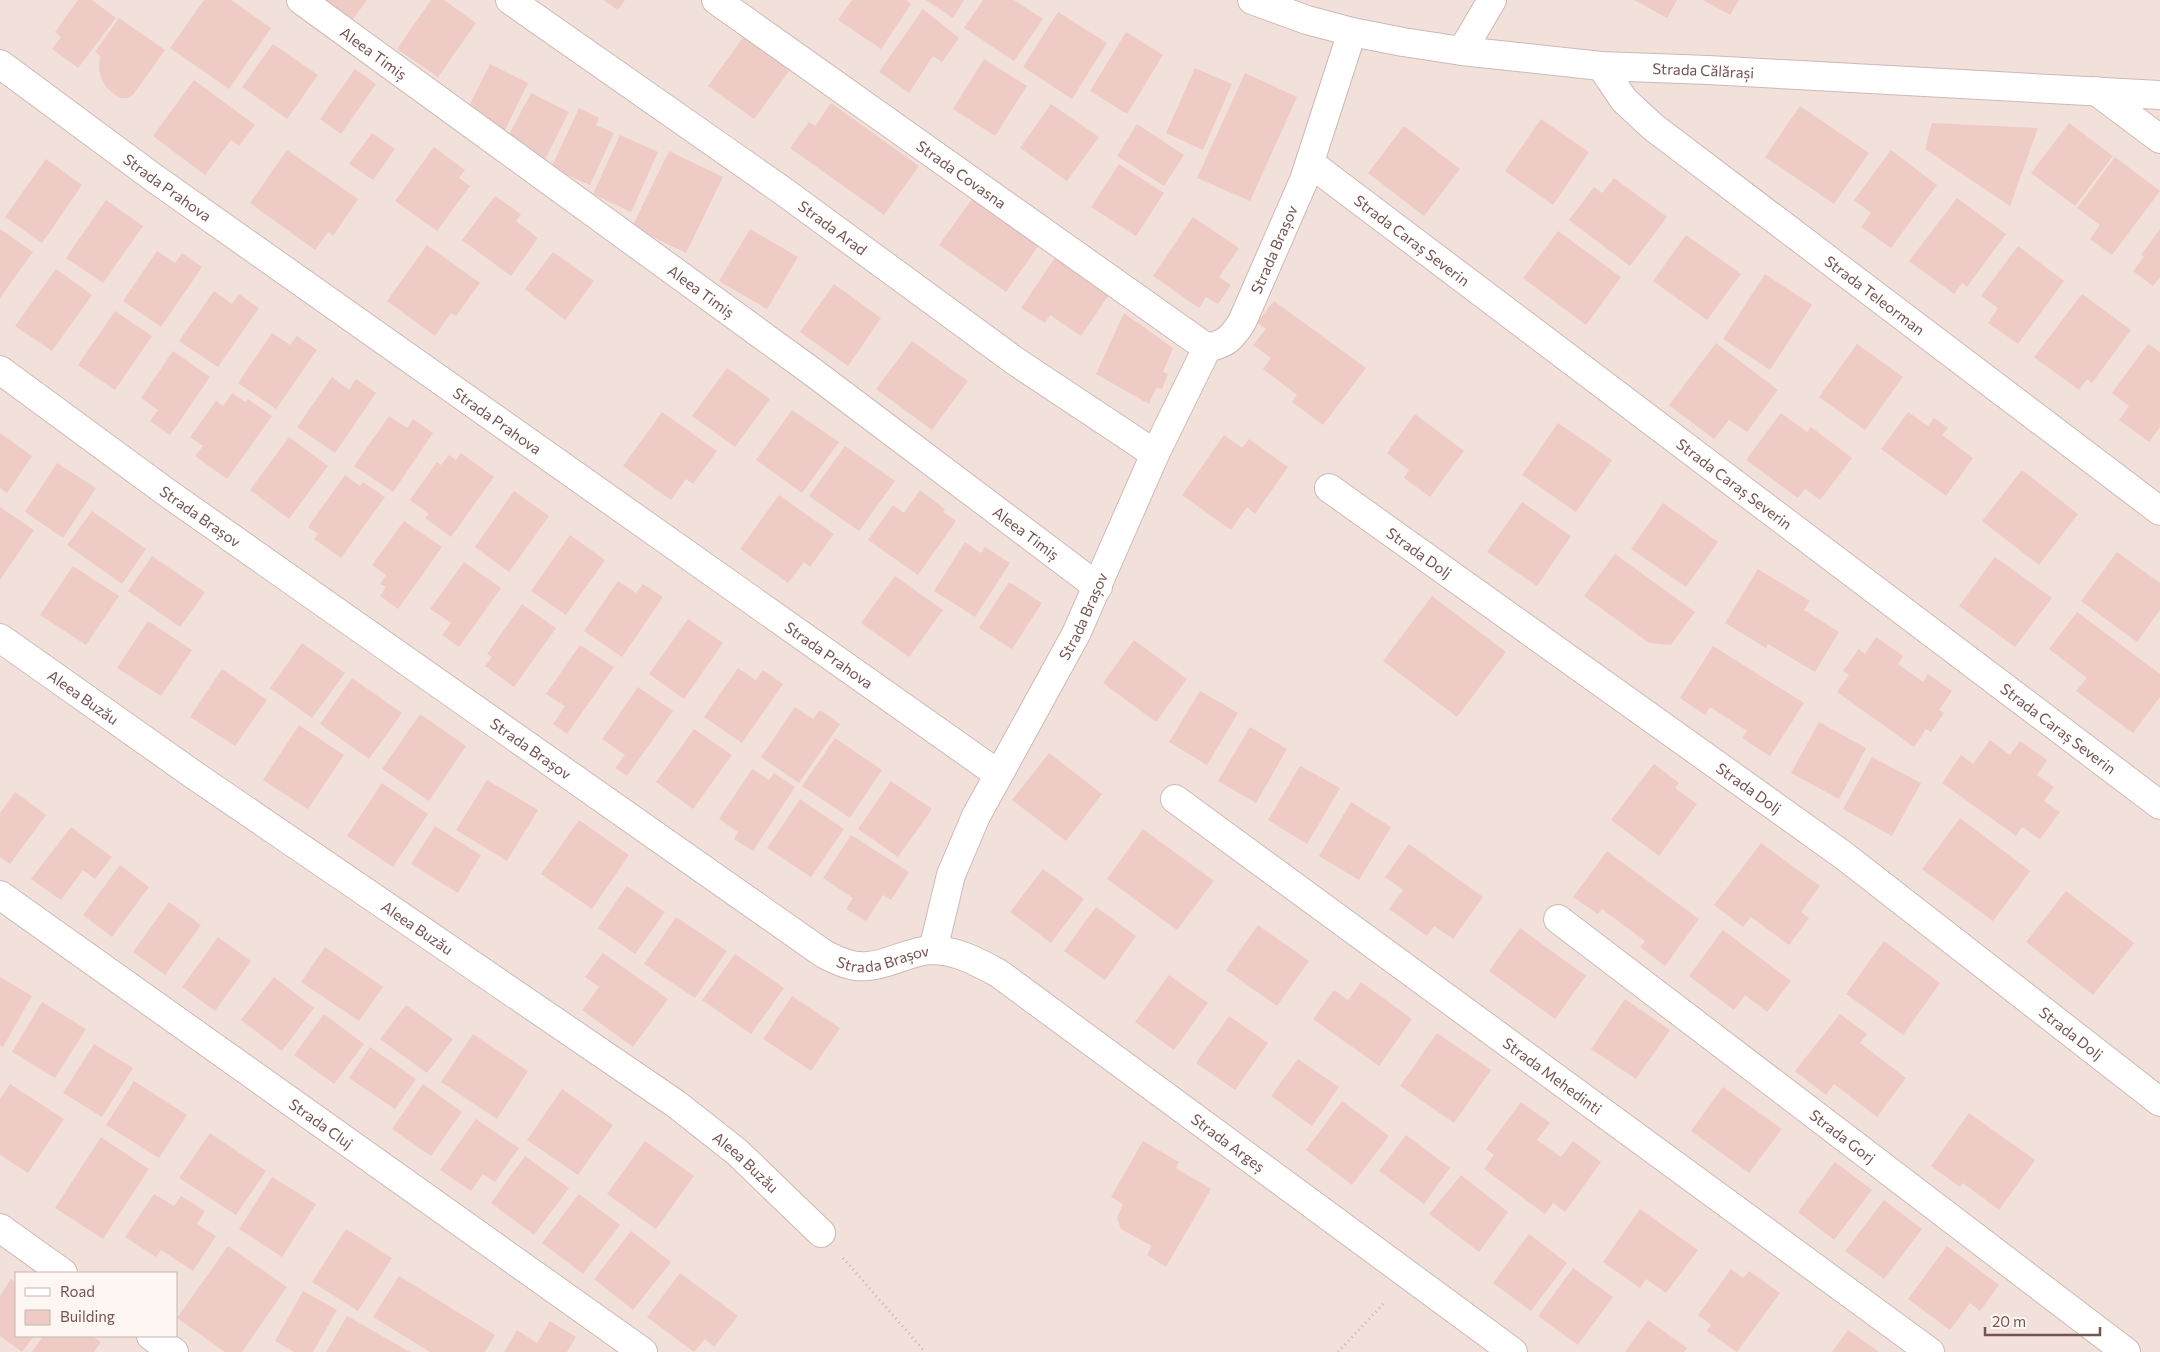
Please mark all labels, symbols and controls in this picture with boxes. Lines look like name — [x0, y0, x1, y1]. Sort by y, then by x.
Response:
street label: Aleea Timiș — [337, 23, 411, 85]
street label: Strada Călărași — [1652, 59, 1755, 83]
street label: Strada Covasna — [913, 136, 1010, 212]
street label: Strada Prahova — [120, 150, 215, 225]
street label: Strada Caraș Severin — [1351, 191, 1473, 289]
street label: Strada Arad — [795, 196, 871, 259]
street label: Strada Brașov — [1247, 202, 1301, 296]
street label: Strada Teleorman — [1821, 251, 1928, 339]
street label: Aleea Timiș — [665, 261, 738, 323]
street label: Strada Prahova — [450, 383, 545, 458]
street label: Strada Caraș Severin — [1673, 434, 1796, 533]
street label: Strada Brașov — [156, 482, 244, 551]
street label: Aleea Timiș — [990, 502, 1063, 565]
street label: Strada Dolj — [1383, 523, 1455, 582]
street label: Strada Brașov — [1055, 569, 1111, 663]
street label: Strada Prahova — [781, 617, 877, 692]
street label: Aleea Buzău — [44, 666, 122, 728]
street label: Strada Caraș Severin — [1997, 679, 2120, 778]
street label: Strada Brașov — [487, 714, 575, 783]
street label: Strada Dolj — [1713, 759, 1785, 817]
street label: Aleea Buzău — [378, 897, 457, 958]
street label: Strada Brașov — [834, 941, 930, 975]
street label: Strada Dolj — [2036, 1003, 2107, 1063]
street label: Strada Mehedinti — [1500, 1033, 1605, 1118]
street label: Strada Cluj — [286, 1094, 357, 1152]
street label: Strada Gorj — [1806, 1105, 1879, 1167]
street label: Strada Argeș — [1188, 1109, 1269, 1177]
street label: Aleea Buzău — [709, 1128, 783, 1196]
legend — [15, 1272, 178, 1337]
text: Road — [60, 1282, 95, 1300]
scale bar — [1985, 1304, 2100, 1336]
text: Building — [60, 1307, 115, 1325]
text: 20 m — [1992, 1312, 2026, 1330]

